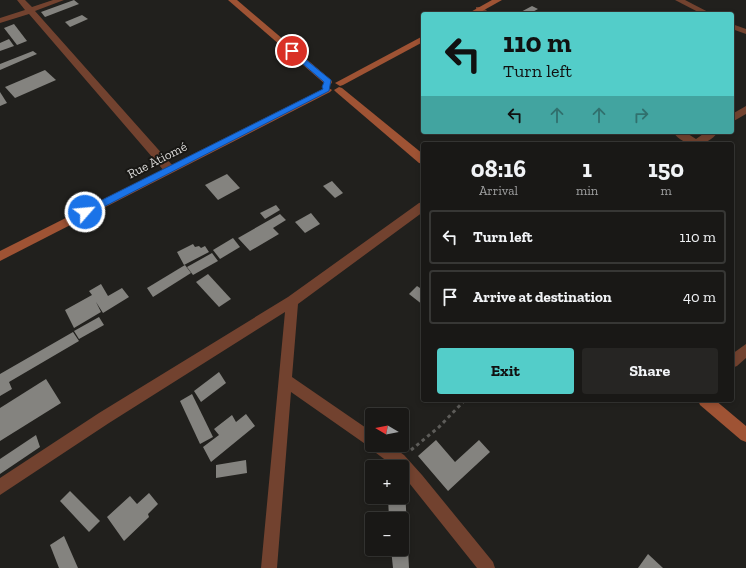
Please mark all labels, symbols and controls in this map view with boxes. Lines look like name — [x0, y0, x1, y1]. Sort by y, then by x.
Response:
text: 110 m — [503, 26, 572, 59]
icon: left — [437, 28, 489, 80]
pin — [275, 34, 309, 68]
icon: arrive — [281, 40, 303, 62]
text: Turn left — [503, 60, 572, 82]
icon: left — [504, 104, 526, 126]
icon: ahead — [546, 104, 568, 126]
icon: ahead — [588, 104, 610, 126]
icon: right — [630, 104, 652, 126]
street label: Rue Atiomé — [125, 139, 189, 181]
text: 08:16 — [471, 154, 526, 183]
text: 1 — [582, 154, 592, 183]
text: 150 — [648, 154, 684, 183]
text: Arrival — [479, 183, 518, 198]
text: min — [576, 183, 598, 198]
text: m — [660, 183, 672, 198]
position arrow — [64, 191, 106, 233]
icon: left — [439, 226, 461, 248]
text: Turn left — [473, 228, 533, 246]
text: 110 m — [679, 228, 716, 246]
icon: arrive — [439, 286, 461, 308]
text: Arrive at destination — [473, 288, 612, 306]
text: 40 m — [683, 288, 716, 306]
button: Exit — [437, 348, 574, 394]
button: Share — [582, 348, 718, 394]
north arrow — [365, 408, 409, 452]
map controls — [365, 408, 409, 556]
button: + — [365, 460, 409, 504]
button: − — [365, 512, 409, 556]

